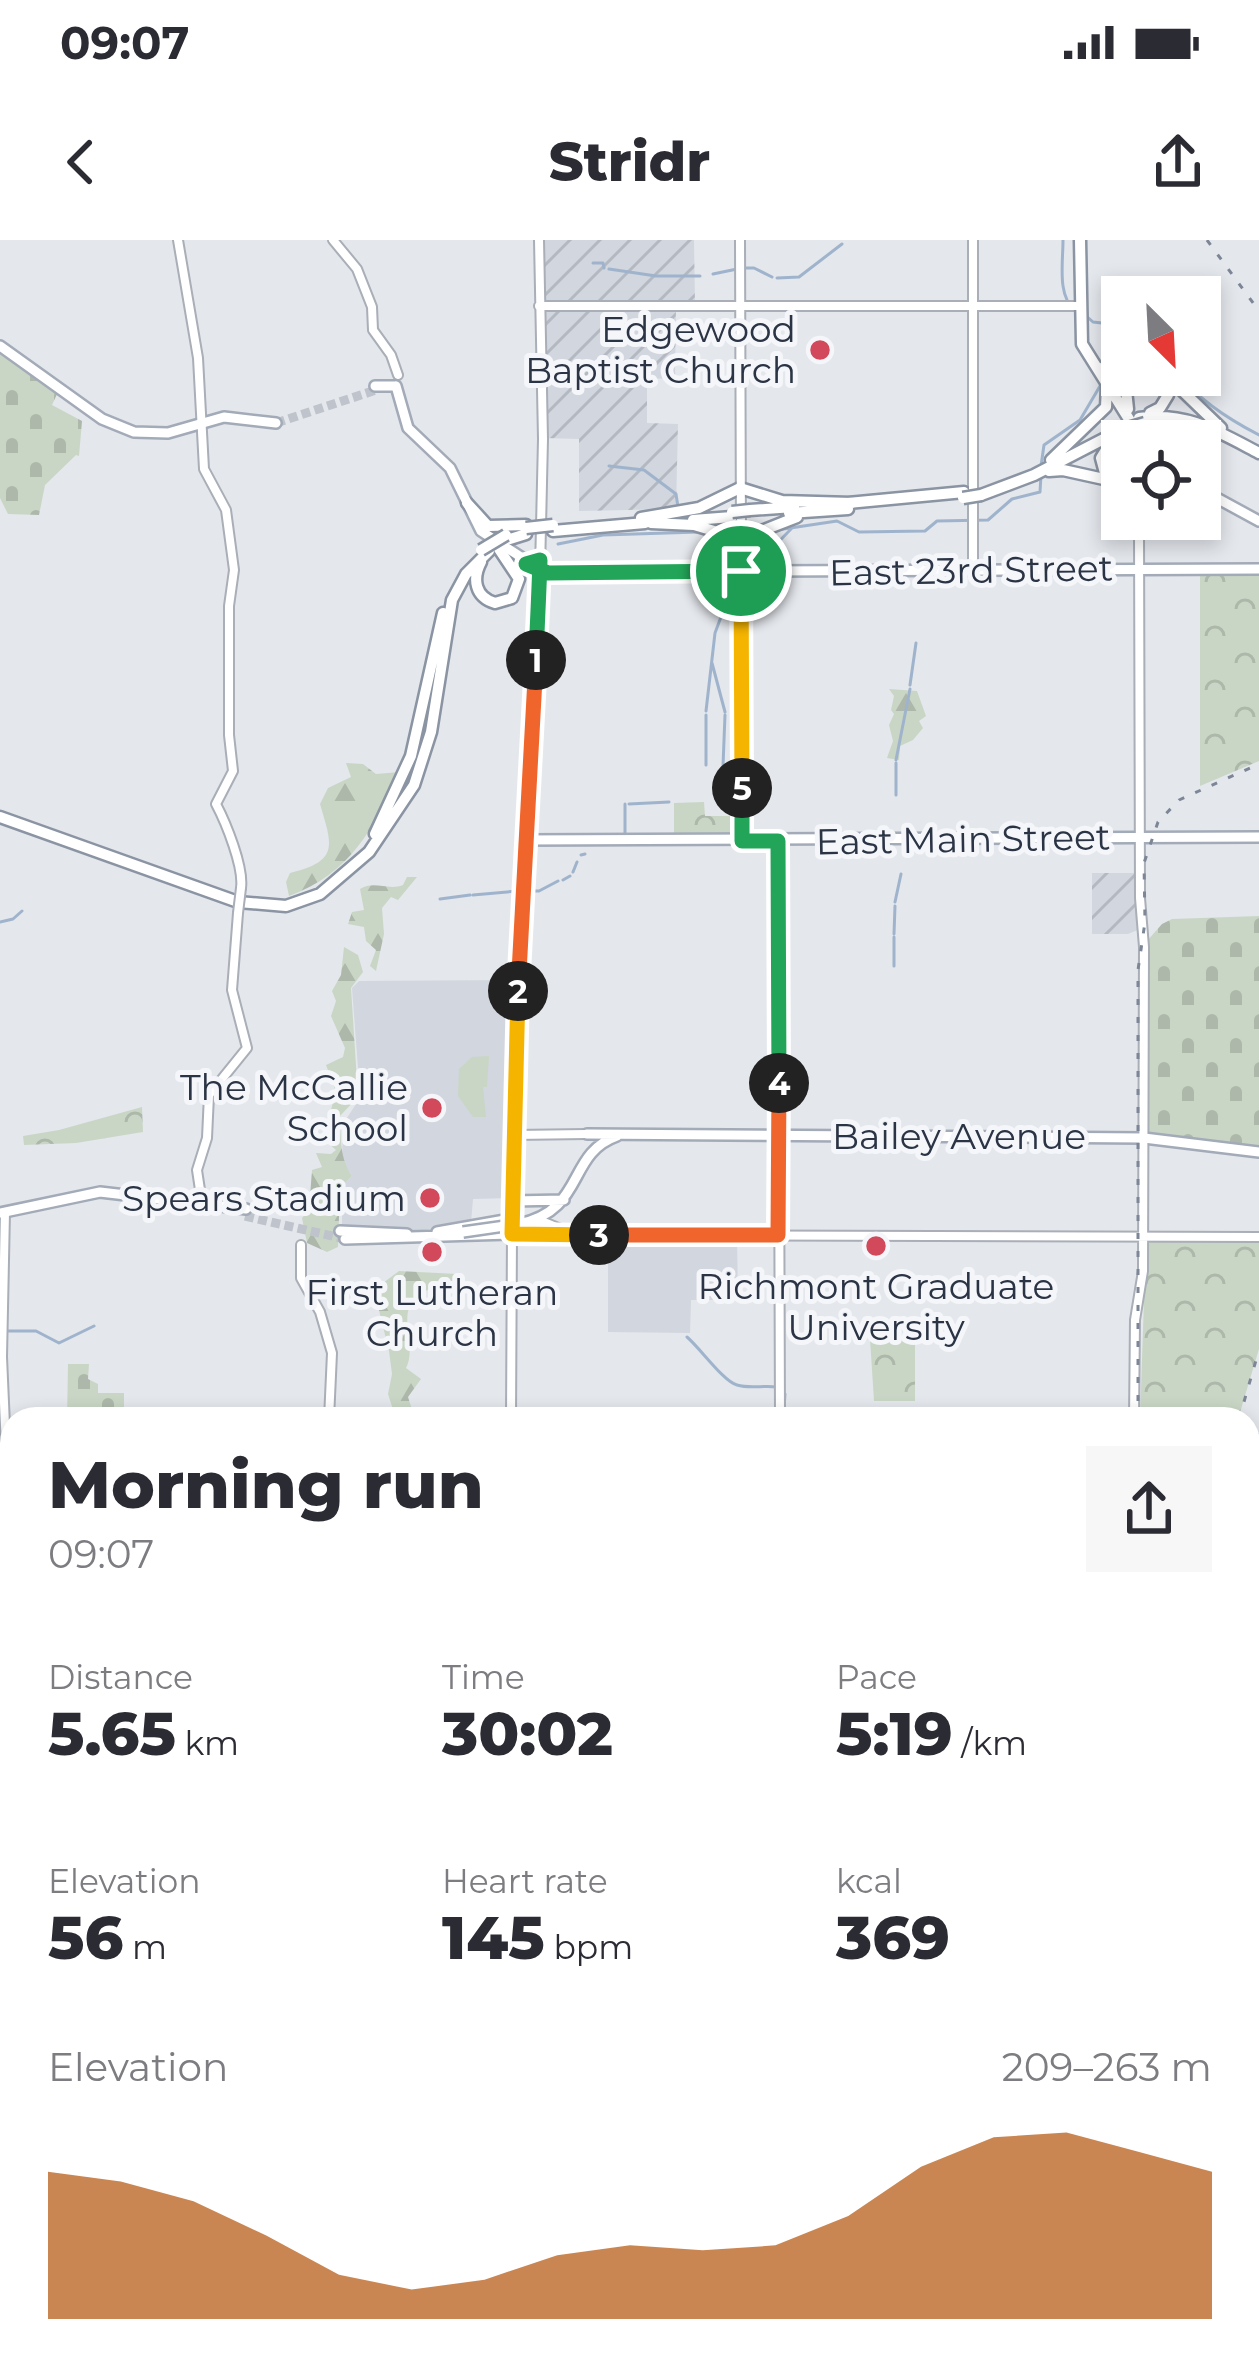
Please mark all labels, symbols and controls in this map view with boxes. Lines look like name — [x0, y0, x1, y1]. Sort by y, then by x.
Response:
text: 09:07 — [60, 15, 189, 70]
icon: back — [48, 129, 114, 195]
text: Stridr — [549, 129, 710, 195]
icon: share — [1145, 129, 1211, 195]
north arrow — [1101, 276, 1221, 396]
map controls — [1101, 276, 1221, 540]
place label: Edgewood Baptist Church — [525, 307, 796, 392]
marker: Edgewood Baptist Church — [807, 337, 833, 363]
button: locate — [1101, 420, 1221, 540]
pin — [690, 520, 792, 622]
icon: arrive — [708, 538, 774, 604]
street label: East 23rd Street — [829, 546, 1113, 594]
pin: 1 — [506, 630, 566, 690]
text: 1 — [530, 640, 542, 680]
pin: 5 — [712, 758, 772, 818]
text: 5 — [732, 768, 752, 808]
street label: East Main Street — [815, 814, 1111, 864]
pin: 2 — [488, 961, 548, 1021]
text: 2 — [508, 971, 528, 1011]
pin: 4 — [749, 1053, 809, 1113]
text: 4 — [768, 1063, 790, 1103]
place label: The McCallie School — [180, 1065, 408, 1150]
marker: The McCallie School — [419, 1095, 445, 1121]
street label: Bailey Avenue — [832, 1114, 1086, 1158]
place label: Spears Stadium — [122, 1176, 406, 1220]
marker: Spears Stadium — [417, 1185, 443, 1211]
pin: 3 — [569, 1205, 629, 1265]
text: 3 — [589, 1215, 609, 1255]
marker: Richmont Graduate University — [863, 1233, 889, 1259]
marker: First Lutheran Church — [419, 1239, 445, 1265]
place label: Richmont Graduate University — [698, 1264, 1054, 1349]
place label: First Lutheran Church — [306, 1270, 558, 1355]
text: Morning run — [48, 1444, 484, 1525]
button: share — [1086, 1446, 1212, 1572]
text: 09:07 — [48, 1530, 154, 1578]
text: Distance — [48, 1657, 193, 1697]
text: Time — [442, 1657, 525, 1697]
text: Pace — [836, 1657, 917, 1697]
text: 5.65 — [48, 1697, 176, 1770]
text: 30:02 — [442, 1697, 613, 1770]
text: 5:19 — [836, 1697, 953, 1770]
text: km — [176, 1723, 239, 1763]
text: /km — [953, 1723, 1027, 1763]
text: Elevation — [48, 1861, 201, 1901]
text: Heart rate — [442, 1861, 608, 1901]
text: kcal — [836, 1861, 902, 1901]
text: 56 — [48, 1901, 123, 1974]
text: 145 — [442, 1901, 545, 1974]
text: 369 — [836, 1901, 950, 1974]
text: m — [123, 1927, 167, 1967]
text: bpm — [545, 1927, 633, 1967]
text: Elevation — [48, 2043, 228, 2091]
text: 209–263 m — [1002, 2043, 1212, 2091]

